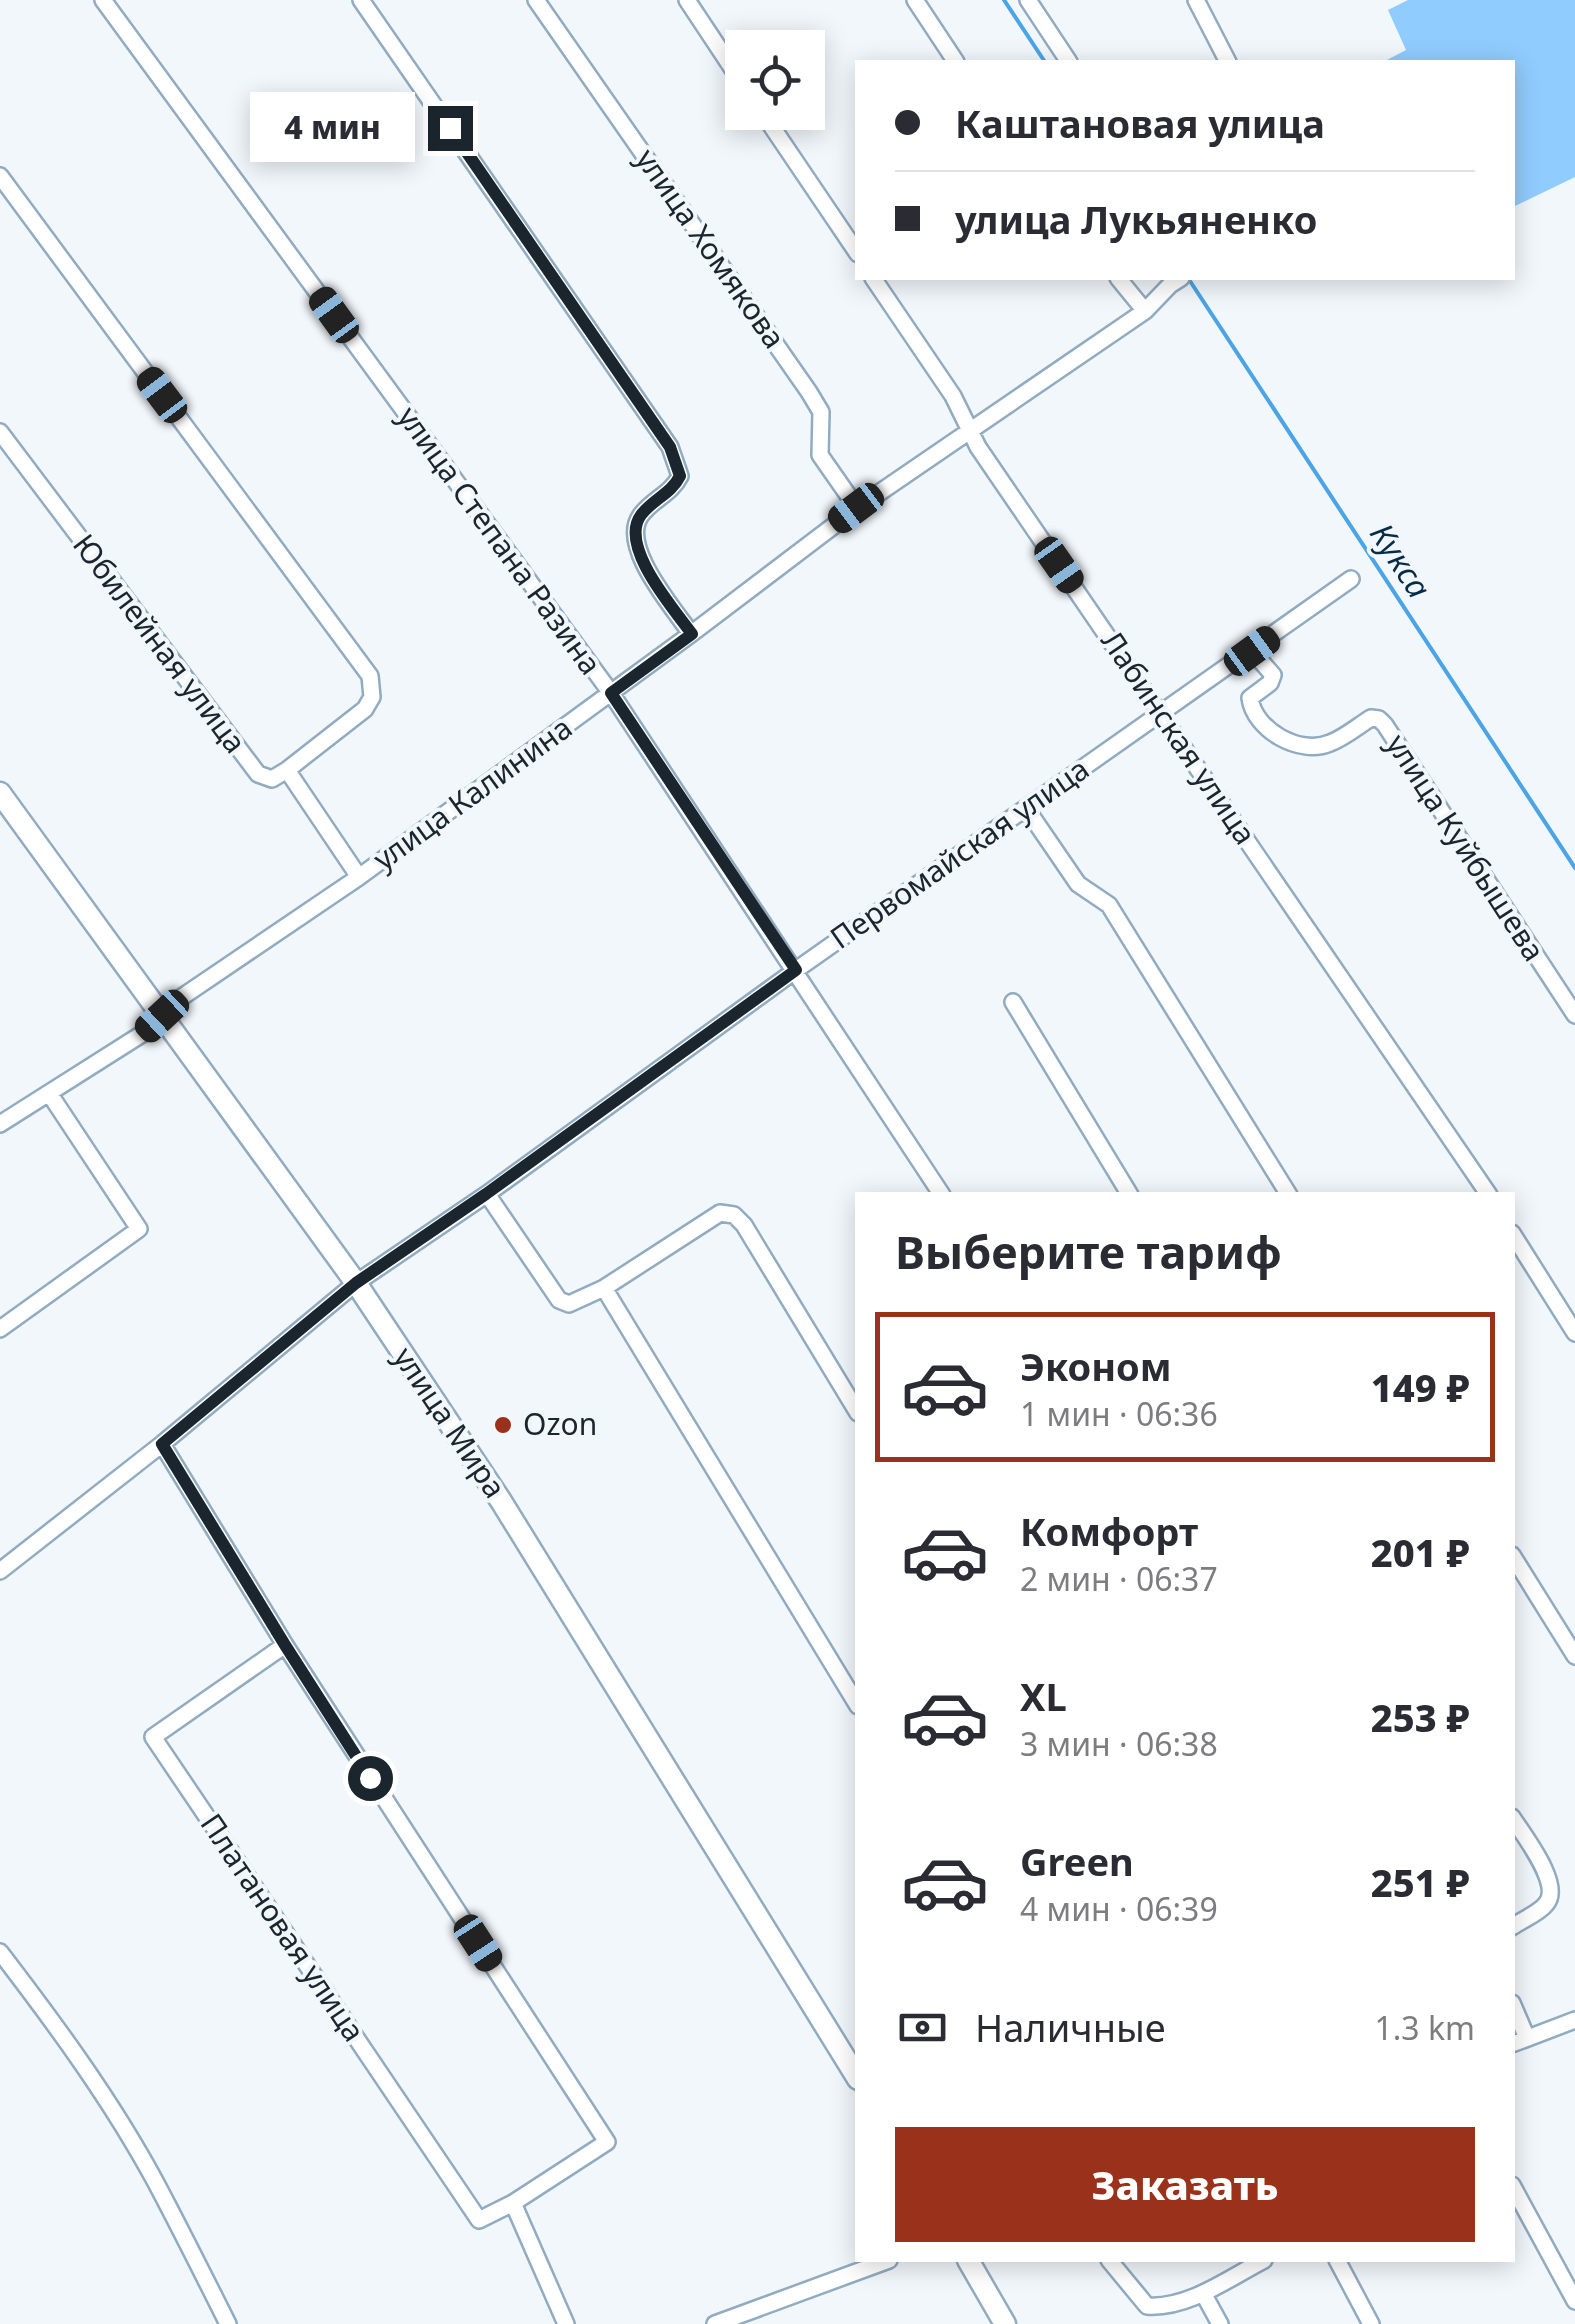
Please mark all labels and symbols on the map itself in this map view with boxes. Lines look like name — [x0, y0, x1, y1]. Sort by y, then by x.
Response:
callout: 4 мин — [250, 93, 415, 163]
route end — [428, 106, 473, 151]
street label: улица Хомякова — [627, 140, 795, 356]
car — [304, 282, 364, 348]
car — [132, 362, 192, 428]
street label: улица Степана Разина — [389, 398, 612, 683]
car — [823, 478, 889, 538]
water label: Кукса — [1361, 515, 1441, 606]
street label: Юбилейная улица — [64, 525, 256, 761]
car — [1030, 532, 1088, 598]
car — [1219, 621, 1285, 681]
street label: Лабинская улица — [1092, 622, 1266, 852]
street label: улица Калинина — [364, 707, 580, 879]
street label: улица Куйбышева — [1377, 726, 1555, 969]
street label: Первомайская улица — [822, 748, 1097, 958]
car — [130, 985, 194, 1047]
street label: улица Мира — [385, 1339, 516, 1506]
place label: Ozon — [523, 1403, 597, 1444]
marker: Ozon — [492, 1414, 514, 1436]
route start — [348, 1756, 393, 1801]
street label: Платановая улица — [192, 1805, 375, 2049]
car — [449, 1910, 507, 1976]

